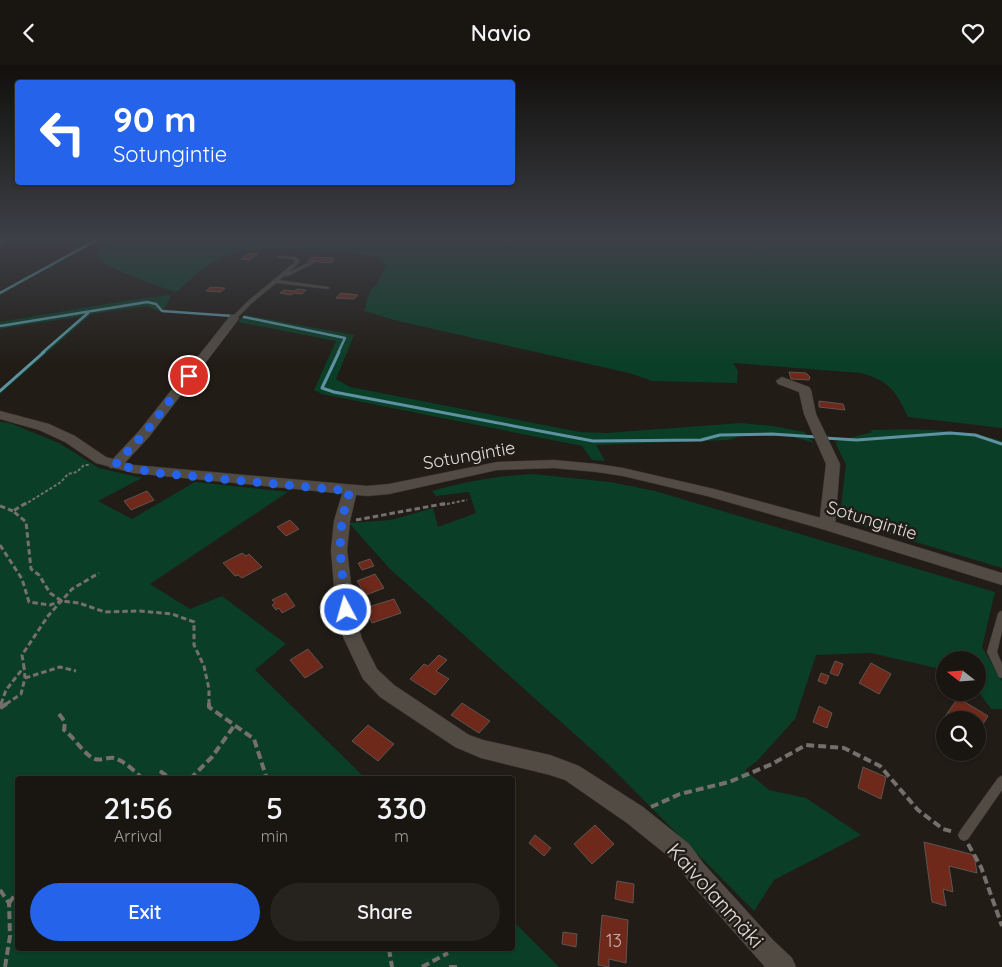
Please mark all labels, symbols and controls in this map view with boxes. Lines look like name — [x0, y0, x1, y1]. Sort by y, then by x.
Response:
icon: back — [15, 19, 43, 47]
text: Navio — [471, 19, 531, 47]
icon: heart — [959, 19, 987, 47]
text: 90 m — [113, 97, 196, 141]
icon: left — [30, 100, 95, 165]
text: Sotungintie — [113, 140, 227, 168]
pin — [168, 355, 210, 397]
icon: arrive — [175, 362, 203, 390]
street label: Sotungintie — [421, 436, 517, 474]
street label: Sotungintie — [824, 495, 920, 545]
position arrow — [319, 583, 371, 635]
north arrow — [936, 651, 986, 701]
map controls — [936, 651, 986, 761]
button: search — [936, 711, 986, 761]
text: 21:56 — [103, 789, 172, 827]
text: 5 — [266, 789, 283, 827]
text: 330 — [376, 789, 427, 827]
text: Arrival — [114, 826, 162, 846]
text: min — [261, 826, 288, 846]
text: m — [394, 826, 409, 846]
street label: Kaivolanmäki — [662, 837, 770, 953]
button: Exit — [30, 883, 260, 941]
button: Share — [270, 883, 500, 941]
house number: 13 — [606, 929, 622, 952]

